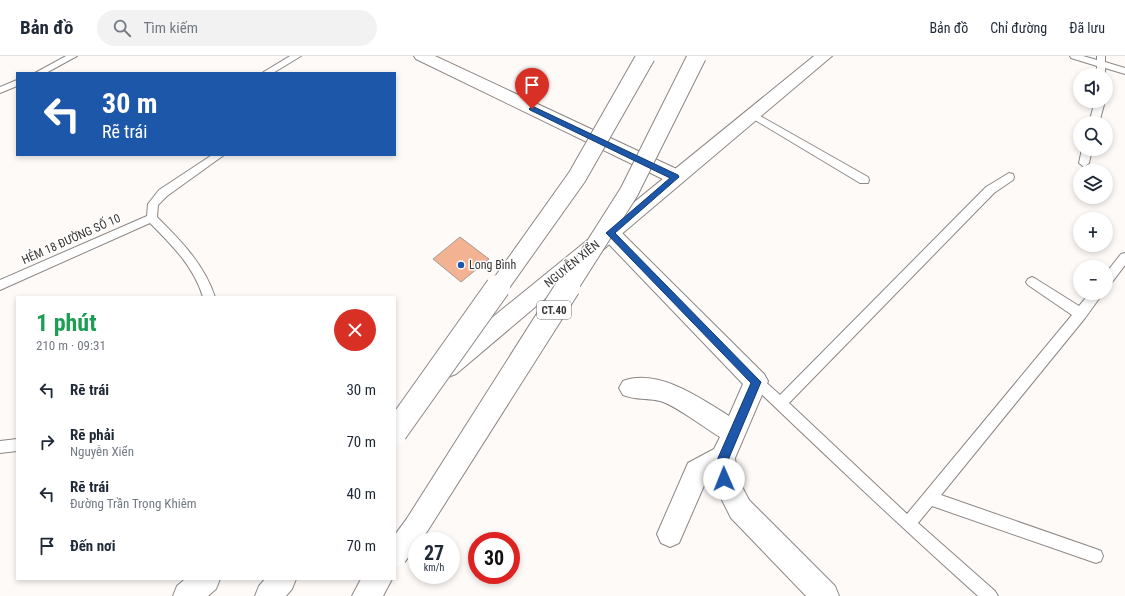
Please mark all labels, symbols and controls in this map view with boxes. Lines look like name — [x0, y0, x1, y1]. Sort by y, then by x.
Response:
search box — [97, 10, 377, 46]
text: Bản đồ — [20, 16, 73, 39]
icon: search — [111, 17, 133, 39]
text: Tìm kiếm — [143, 19, 198, 37]
text: Bản đồ — [929, 20, 968, 36]
text: Chỉ đường — [990, 20, 1047, 36]
text: Đã lưu — [1069, 20, 1105, 36]
pin — [515, 68, 549, 109]
map controls — [1073, 68, 1113, 300]
button: sound — [1073, 68, 1113, 108]
icon: arrive — [521, 74, 543, 96]
text: 30 m — [102, 87, 158, 120]
icon: left — [36, 88, 88, 140]
button: search — [1073, 116, 1113, 156]
text: Rẽ trái — [102, 121, 147, 142]
button: layers — [1073, 164, 1113, 204]
street label: HẺM 18 ĐƯỜNG SỐ 10 — [19, 209, 123, 267]
button: + — [1073, 212, 1113, 252]
street label: NGUYỄN XIỂN — [540, 236, 602, 290]
place label: Long Bình — [469, 258, 516, 272]
marker: Long Bình — [456, 260, 466, 270]
button: − — [1073, 260, 1113, 300]
road number: CT.40 — [537, 301, 571, 319]
text: 1 phút — [36, 309, 97, 337]
button: close — [334, 309, 376, 351]
text: 210 m · 09:31 — [36, 338, 106, 353]
icon: left — [36, 379, 58, 401]
text: Rẽ trái — [70, 381, 109, 399]
text: 30 m — [346, 381, 376, 399]
text: Rẽ phải — [70, 426, 115, 444]
icon: right — [36, 431, 58, 453]
text: 70 m — [346, 433, 376, 451]
text: Nguyễn Xiển — [70, 444, 134, 459]
position arrow — [703, 458, 745, 500]
text: Rẽ trái — [70, 478, 109, 496]
icon: left — [36, 483, 58, 505]
text: 40 m — [346, 485, 376, 503]
text: Đường Trần Trọng Khiêm — [70, 496, 197, 511]
speed limit sign: 30 — [468, 532, 520, 584]
icon: arrive — [36, 535, 58, 557]
text: Đến nơi — [70, 537, 116, 555]
text: 70 m — [346, 537, 376, 555]
text: 27 — [424, 541, 444, 565]
text: km/h — [424, 562, 444, 573]

